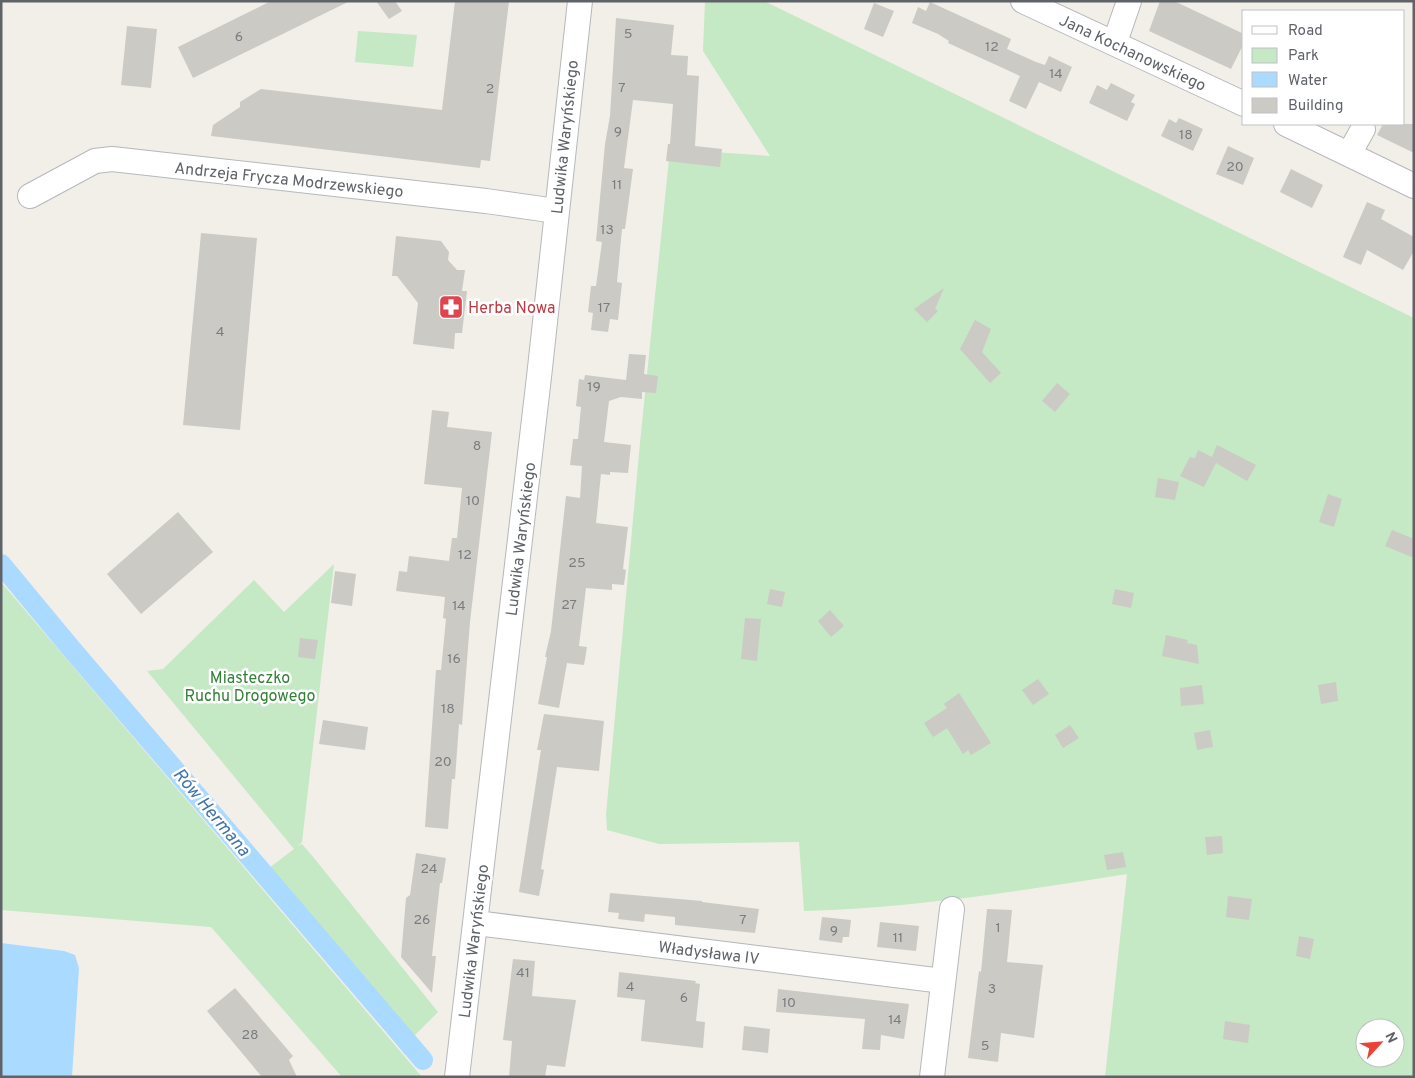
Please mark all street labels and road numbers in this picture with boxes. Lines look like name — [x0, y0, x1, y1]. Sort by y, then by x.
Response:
street label: Jana Kochanowskiego — [1055, 11, 1209, 97]
street label: Ludwika Waryńskiego — [548, 59, 584, 215]
street label: Andrzeja Frycza Modrzewskiego — [173, 159, 404, 203]
street label: Ludwika Waryńskiego — [503, 461, 541, 617]
street label: Ludwika Waryńskiego — [456, 863, 494, 1019]
street label: Władysława IV — [657, 938, 760, 970]

